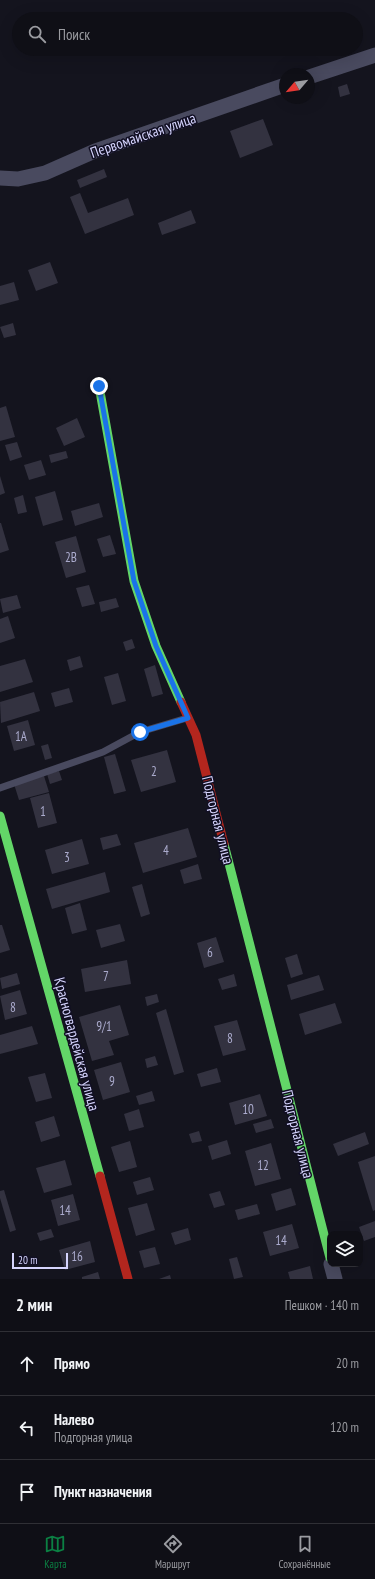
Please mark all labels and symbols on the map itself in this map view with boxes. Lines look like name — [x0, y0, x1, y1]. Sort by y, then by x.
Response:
north arrow — [279, 68, 315, 104]
street label: Первомайская улица — [88, 108, 198, 162]
route end — [90, 377, 108, 395]
house number: 2В — [65, 549, 77, 566]
route start — [131, 723, 149, 741]
house number: 1А — [15, 728, 28, 745]
house number: 2 — [151, 763, 157, 780]
street label: Подгорная улица — [198, 774, 238, 866]
house number: 1 — [40, 803, 46, 820]
house number: 4 — [163, 842, 169, 859]
house number: 3 — [64, 849, 70, 866]
house number: 6 — [207, 944, 213, 961]
house number: 7 — [103, 968, 109, 985]
street label: Красногвардейская улица — [50, 975, 104, 1113]
house number: 8 — [10, 999, 16, 1016]
house number: 9/1 — [96, 1018, 112, 1035]
house number: 8 — [227, 1030, 233, 1047]
house number: 9 — [109, 1073, 115, 1090]
street label: Подгорная улица — [278, 1088, 318, 1180]
house number: 10 — [242, 1101, 254, 1118]
house number: 12 — [257, 1157, 269, 1174]
house number: 14 — [59, 1202, 71, 1219]
house number: 14 — [275, 1232, 287, 1249]
house number: 16 — [71, 1248, 83, 1265]
scale bar — [12, 1251, 68, 1270]

